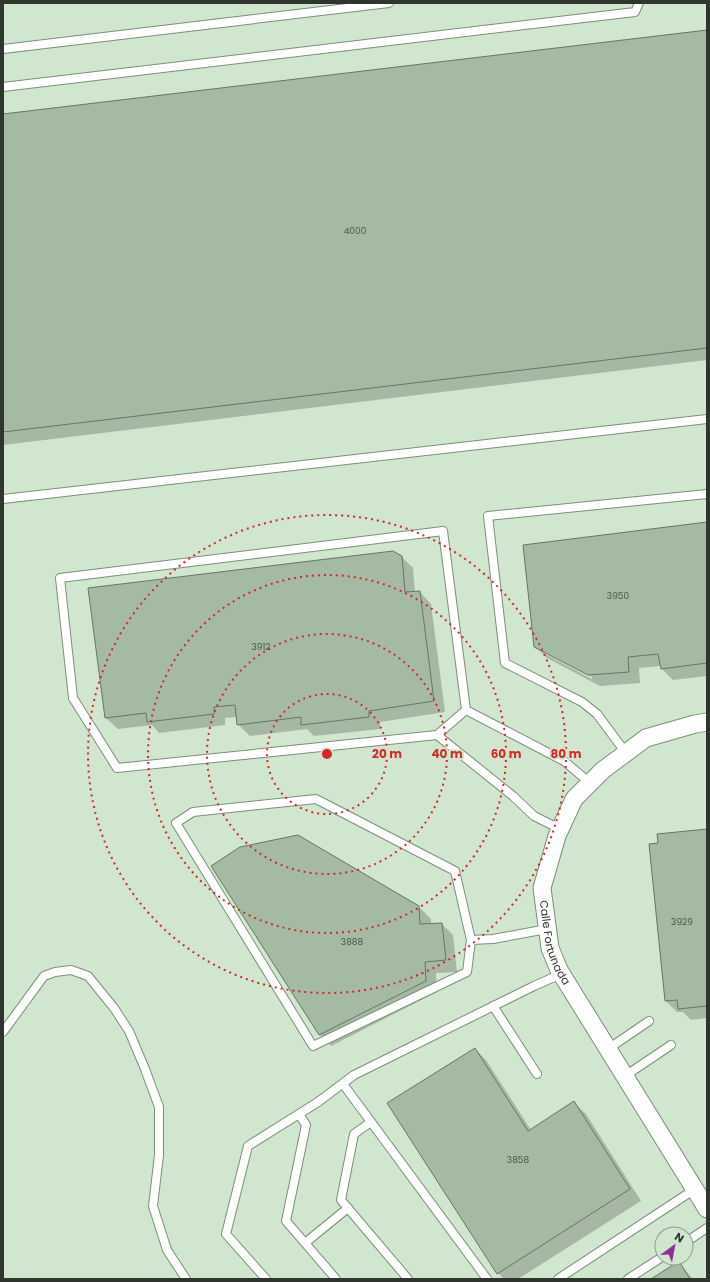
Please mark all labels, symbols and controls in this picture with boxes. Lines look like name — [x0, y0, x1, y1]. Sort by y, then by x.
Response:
house number: 4000 — [344, 225, 367, 237]
house number: 3950 — [607, 590, 629, 602]
house number: 3912 — [251, 641, 271, 653]
text: 20 m — [372, 745, 402, 762]
text: 40 m — [431, 745, 463, 762]
text: 60 m — [491, 745, 522, 762]
text: 80 m — [551, 745, 582, 762]
centre of rings — [320, 747, 334, 761]
street label: Calle Fortunada — [536, 899, 574, 988]
house number: 3929 — [671, 916, 693, 928]
house number: 3888 — [341, 936, 363, 948]
house number: 3858 — [507, 1154, 529, 1166]
north arrow — [654, 1226, 694, 1266]
text: N — [672, 1229, 687, 1246]

